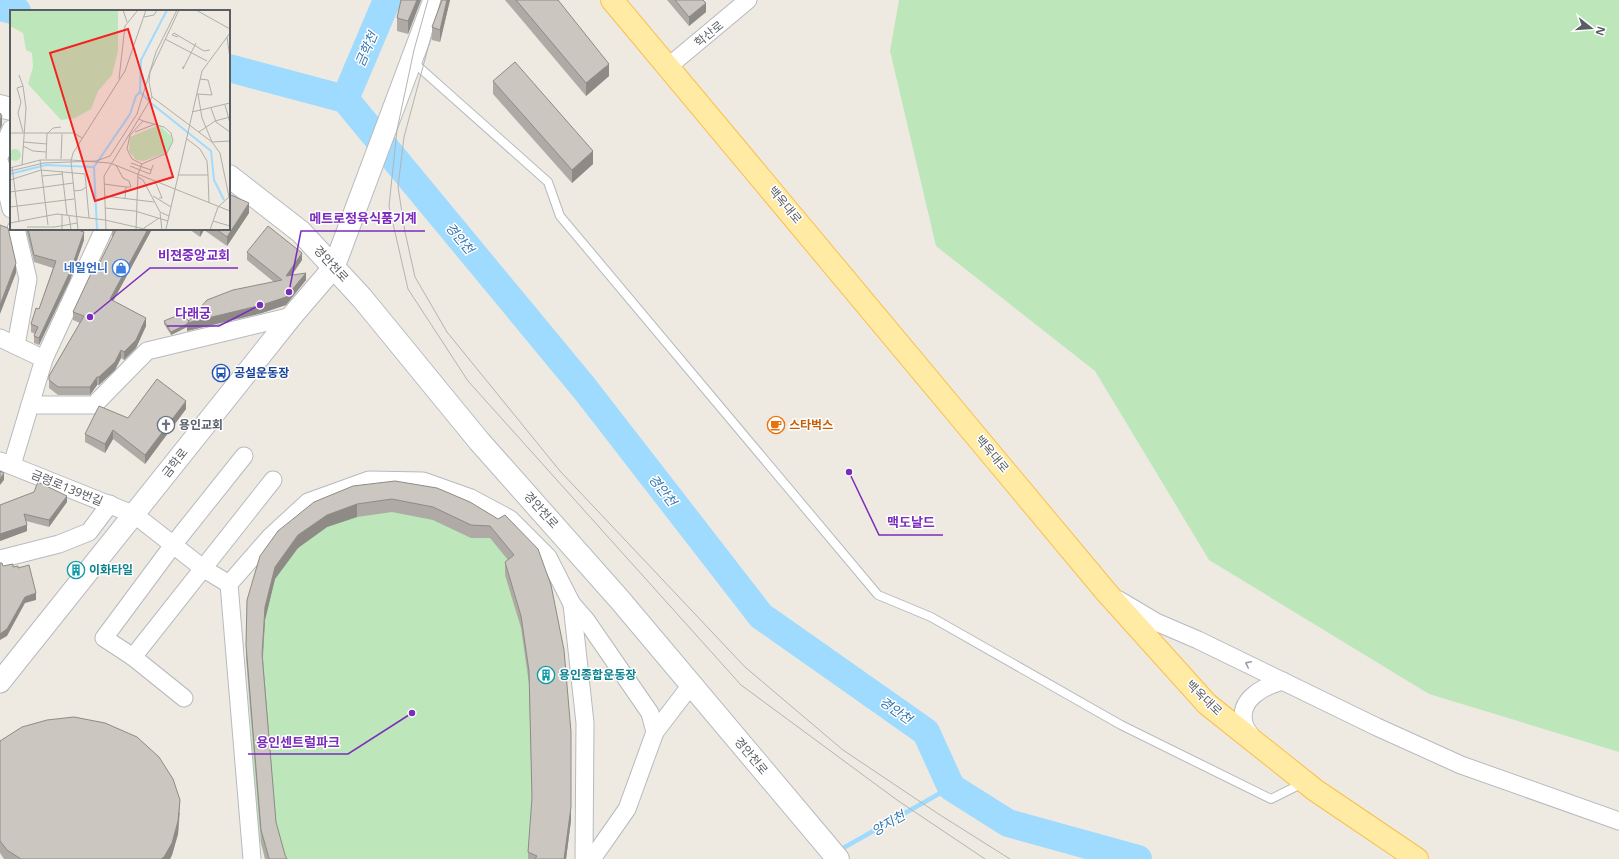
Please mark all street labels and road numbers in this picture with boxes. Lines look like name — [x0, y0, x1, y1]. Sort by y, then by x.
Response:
street label: 학산로 — [690, 17, 727, 51]
street label: 백옥대로 — [765, 182, 806, 227]
street label: 경안천로 — [310, 242, 353, 286]
street label: 백옥대로 — [972, 431, 1013, 476]
street label: 금학로 — [158, 444, 192, 481]
street label: 금령로139번길 — [29, 465, 106, 510]
street label: 경안천로 — [520, 488, 562, 532]
street label: 백옥대로 — [1183, 676, 1226, 719]
street label: 경안천로 — [731, 733, 772, 778]

